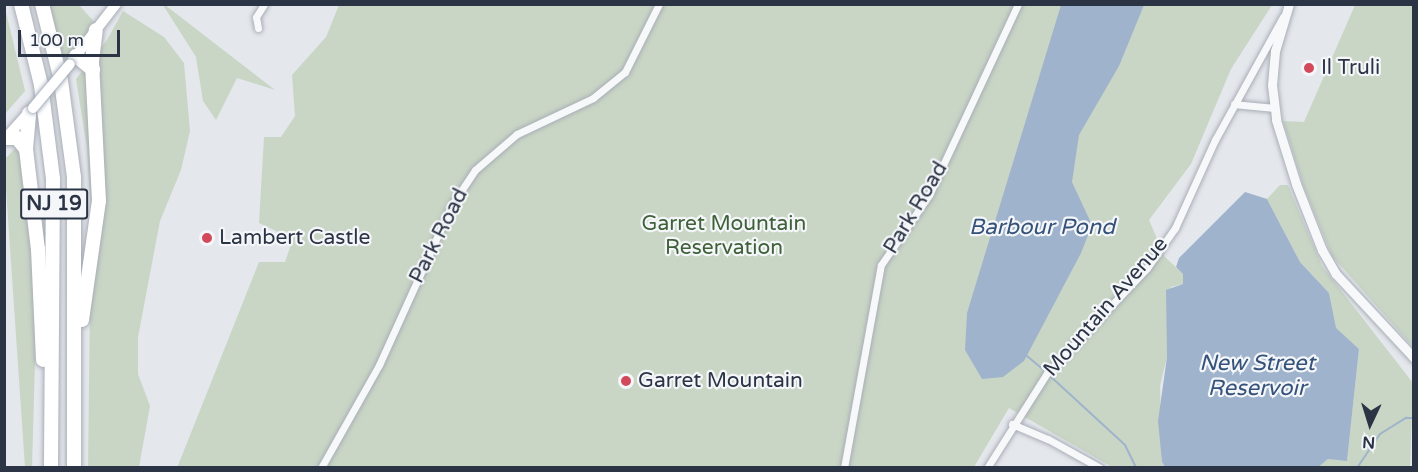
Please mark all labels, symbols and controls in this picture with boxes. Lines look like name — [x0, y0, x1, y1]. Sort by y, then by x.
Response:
scale bar — [21, 18, 123, 56]
text: 100 m — [29, 29, 84, 51]
place label: Il Truli — [1321, 55, 1380, 81]
marker: Il Truli — [1302, 61, 1316, 75]
street label: Park Road — [879, 157, 953, 259]
street label: Park Road — [404, 184, 474, 288]
road number: NJ 19 — [20, 187, 88, 221]
park label: Garret Mountain Reservation — [642, 211, 806, 261]
water label: Barbour Pond — [969, 215, 1115, 241]
place label: Lambert Castle — [219, 225, 370, 251]
marker: Lambert Castle — [200, 231, 214, 245]
street label: Mountain Avenue — [1039, 232, 1173, 382]
water label: New Street Reservoir — [1199, 350, 1315, 402]
place label: Garret Mountain — [638, 368, 803, 394]
marker: Garret Mountain — [619, 374, 633, 388]
north arrow — [1340, 394, 1400, 454]
text: N — [1362, 432, 1376, 452]

